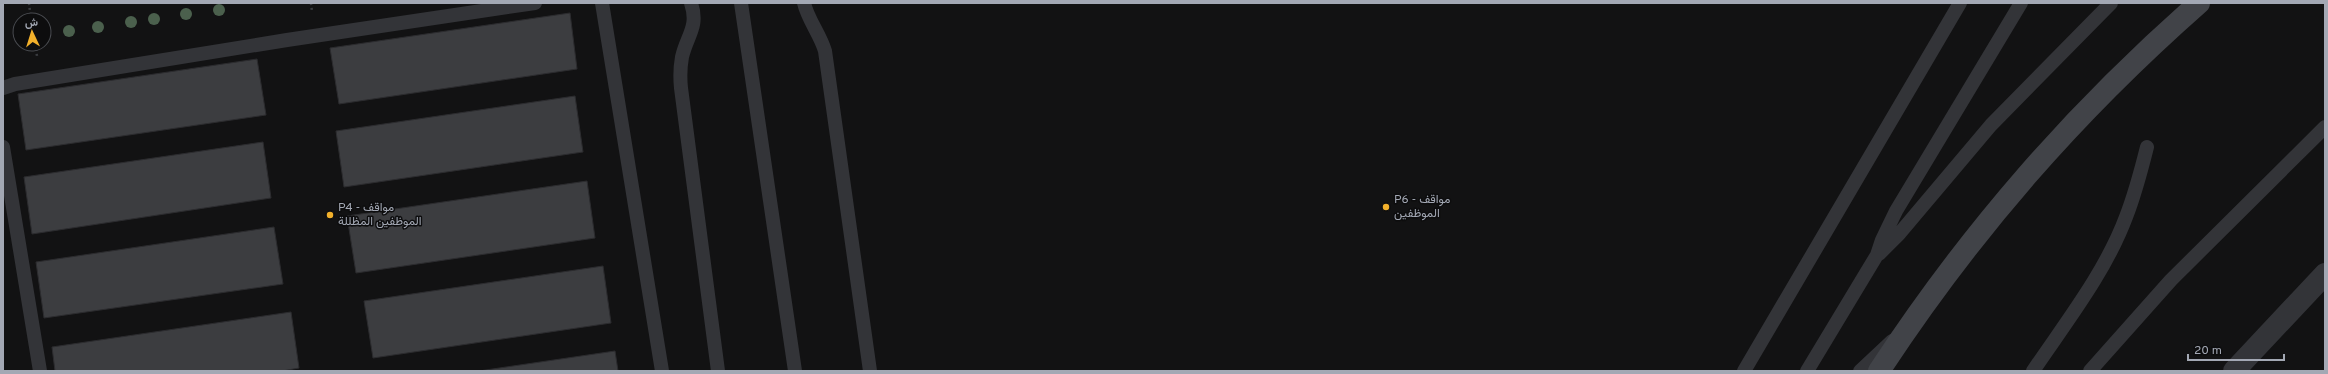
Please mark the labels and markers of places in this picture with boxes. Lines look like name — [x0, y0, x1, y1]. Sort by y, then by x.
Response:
place label: P6 - مواقف الموظفين — [1394, 192, 1450, 222]
place label: P4 - مواقف الموظفين المظللة — [338, 200, 422, 230]
marker: P6 - مواقف الموظفين — [1381, 202, 1391, 212]
marker: P4 - مواقف الموظفين المظللة — [325, 210, 335, 220]

